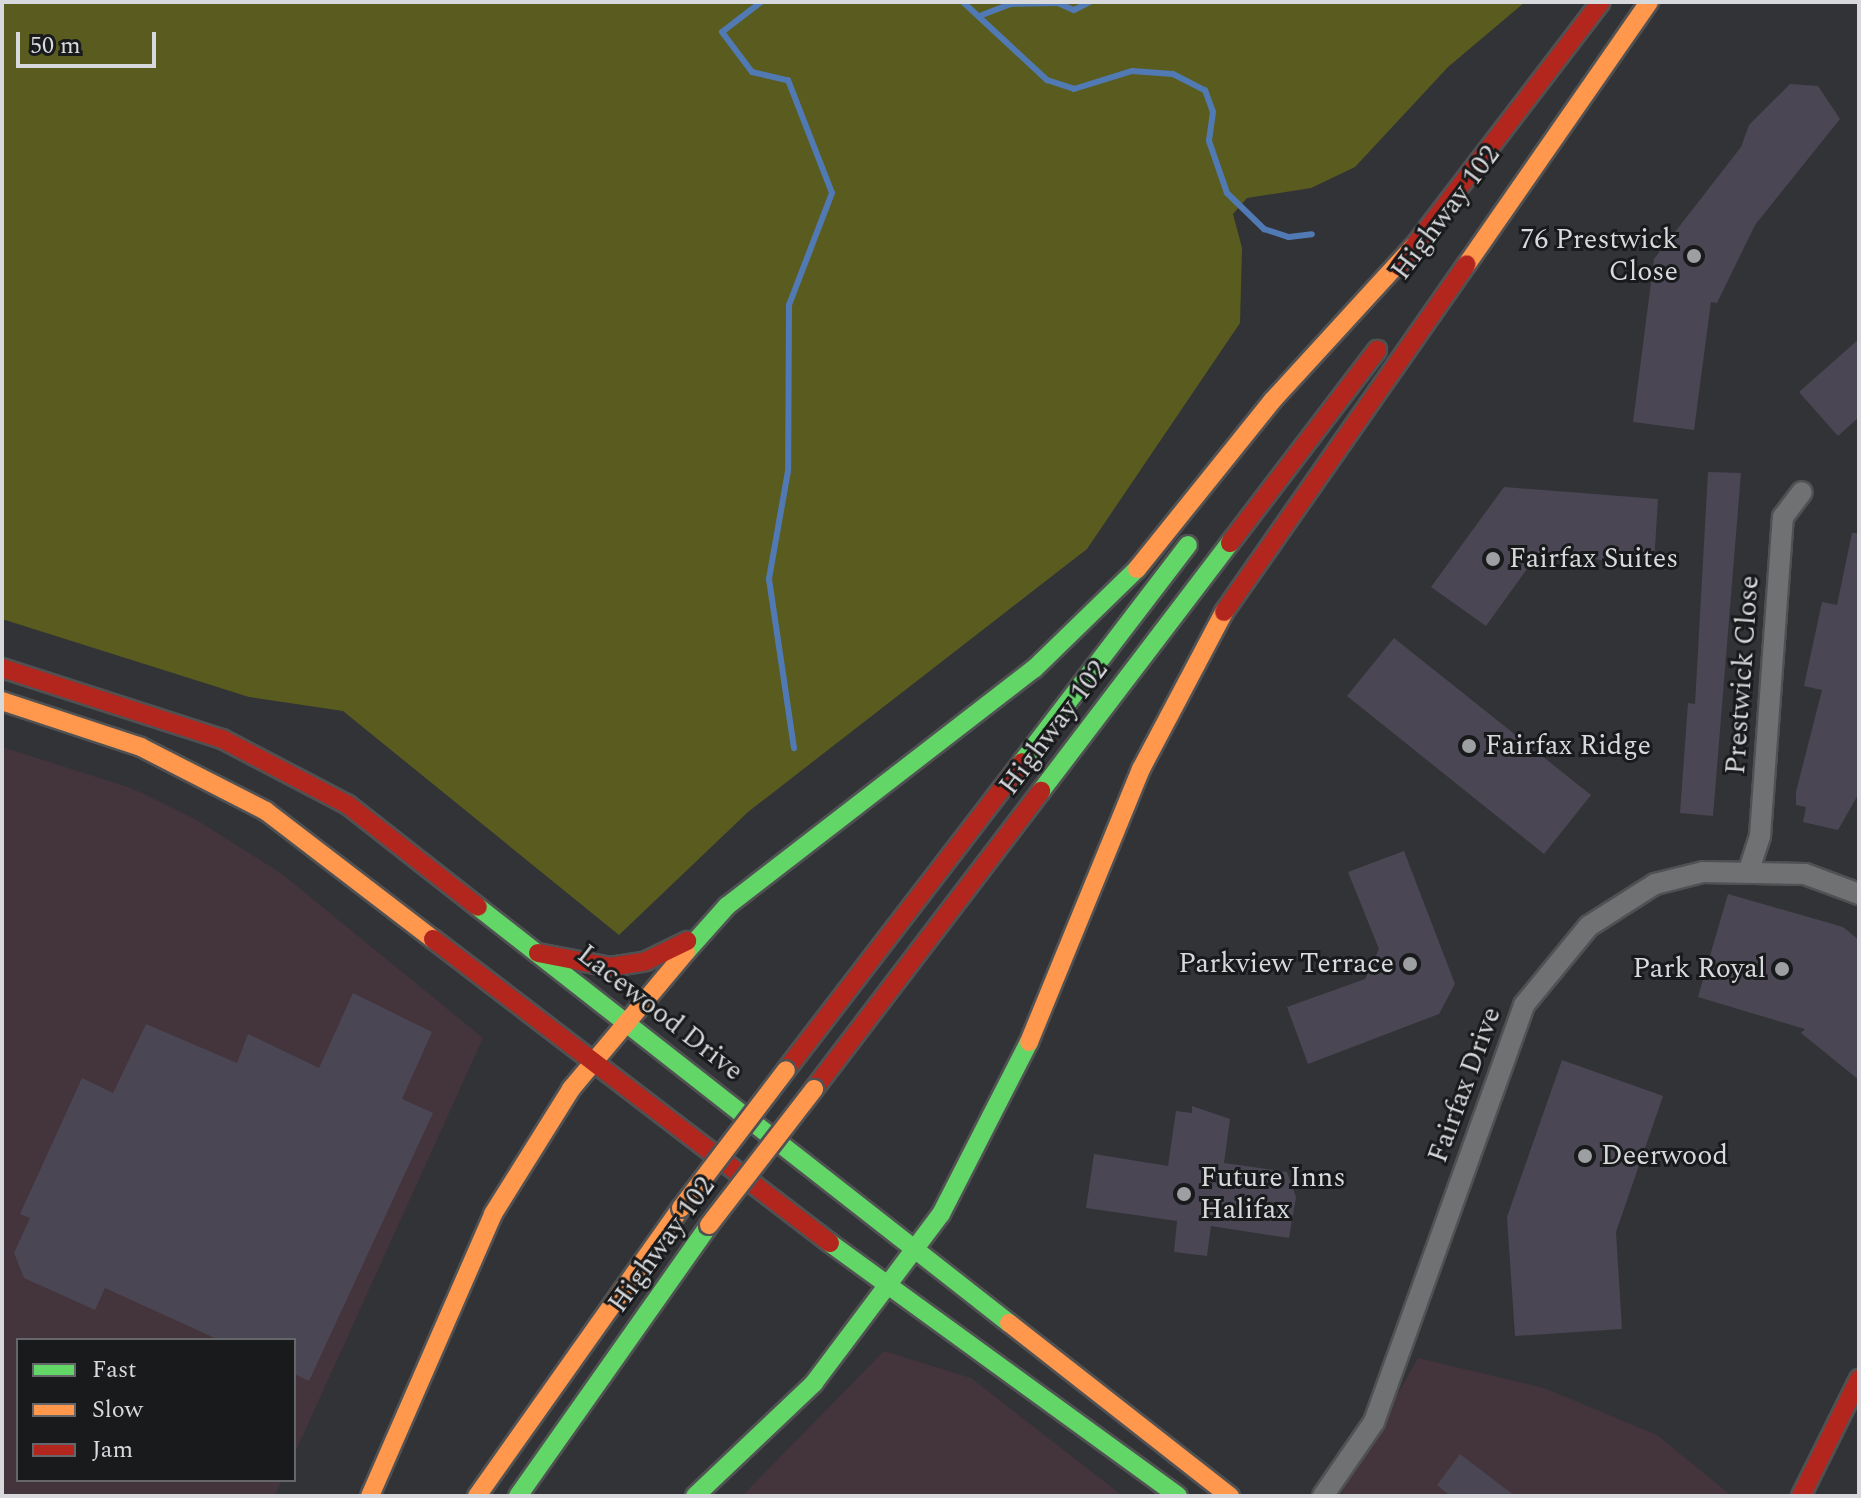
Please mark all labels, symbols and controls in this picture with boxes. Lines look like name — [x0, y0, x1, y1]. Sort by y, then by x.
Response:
scale bar — [20, 16, 160, 66]
text: 50 m — [30, 28, 81, 64]
street label: Highway 102 — [1385, 139, 1507, 287]
place label: 76 Prestwick Close — [1520, 223, 1678, 289]
marker: 76 Prestwick Close — [1685, 247, 1703, 265]
place label: Fairfax Suites — [1509, 542, 1678, 576]
marker: Fairfax Suites — [1484, 550, 1502, 568]
street label: Prestwick Close — [1719, 574, 1767, 776]
street label: Highway 102 — [993, 654, 1115, 802]
place label: Fairfax Ridge — [1485, 729, 1651, 763]
marker: Fairfax Ridge — [1460, 737, 1478, 755]
street label: Lacewood Drive — [570, 938, 750, 1088]
place label: Parkview Terrace — [1178, 947, 1394, 981]
place label: Park Royal — [1632, 952, 1766, 986]
marker: Parkview Terrace — [1401, 955, 1419, 973]
marker: Park Royal — [1773, 960, 1791, 978]
street label: Fairfax Drive — [1421, 1003, 1509, 1167]
place label: Deerwood — [1601, 1139, 1728, 1173]
marker: Deerwood — [1576, 1147, 1594, 1165]
place label: Future Inns Halifax — [1200, 1161, 1346, 1227]
street label: Highway 102 — [602, 1171, 722, 1319]
marker: Future Inns Halifax — [1175, 1185, 1193, 1203]
legend — [16, 1338, 296, 1482]
text: Fast — [92, 1352, 137, 1388]
text: Slow — [92, 1392, 143, 1428]
text: Jam — [92, 1432, 133, 1468]

